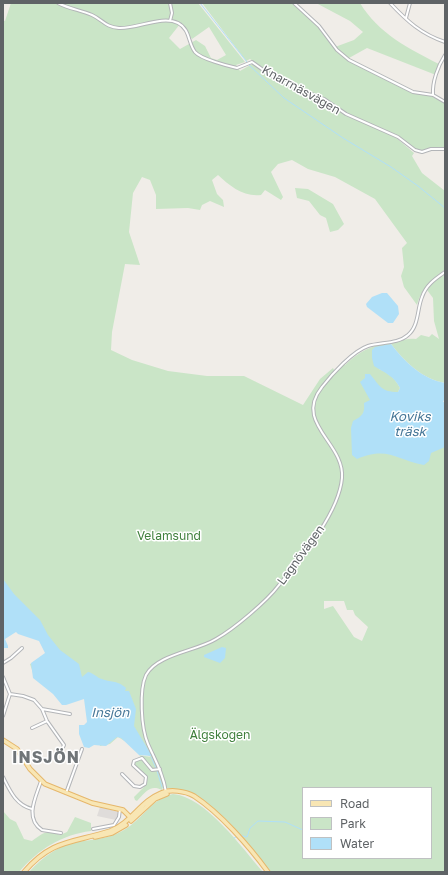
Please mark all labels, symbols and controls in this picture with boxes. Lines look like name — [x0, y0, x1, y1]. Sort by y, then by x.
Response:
street label: Knarrnäsvägen — [259, 63, 343, 117]
water label: Koviks träsk — [389, 409, 431, 440]
street label: Lagnövägen — [274, 522, 328, 588]
park label: Velamsund — [137, 529, 201, 543]
water label: Insjön — [91, 705, 129, 721]
park label: Älgskogen — [190, 728, 250, 742]
district label: INSJÖN — [12, 748, 80, 768]
legend — [302, 787, 432, 859]
text: Road — [340, 796, 369, 811]
text: Park — [340, 816, 366, 831]
text: Water — [340, 836, 374, 851]

